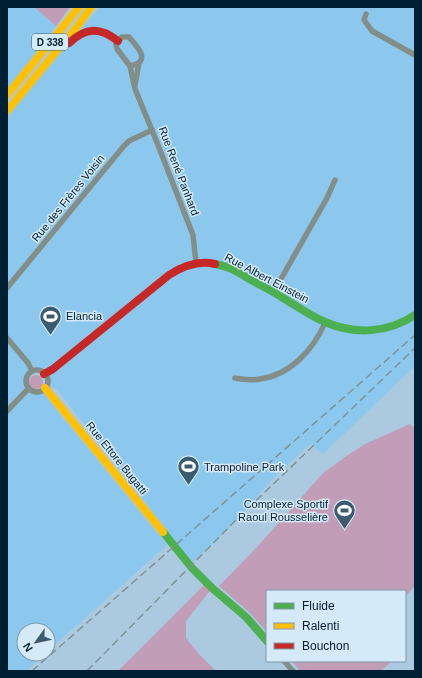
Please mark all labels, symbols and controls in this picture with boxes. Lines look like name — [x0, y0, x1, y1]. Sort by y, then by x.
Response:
road number: D 338 — [32, 34, 68, 50]
street label: Rue René Panhard — [157, 125, 201, 217]
street label: Rue des Frères Voisin — [29, 152, 107, 244]
street label: Rue Albert Einstein — [223, 251, 311, 305]
sports icon: Elancia — [37, 303, 63, 336]
place label: Elancia — [66, 310, 103, 322]
street label: Rue Ettore Bugatti — [84, 419, 150, 497]
sports icon: Trampoline Park — [176, 454, 202, 487]
place label: Trampoline Park — [204, 461, 285, 473]
sports icon: Complexe Sportif Raoul Rousselière — [331, 497, 357, 530]
place label: Complexe Sportif Raoul Rousselière — [238, 498, 329, 523]
legend — [266, 590, 406, 662]
text: Fluide — [302, 599, 335, 613]
text: Ralenti — [302, 619, 339, 633]
north arrow — [16, 622, 56, 662]
text: Bouchon — [302, 639, 349, 653]
text: N — [20, 641, 35, 654]

